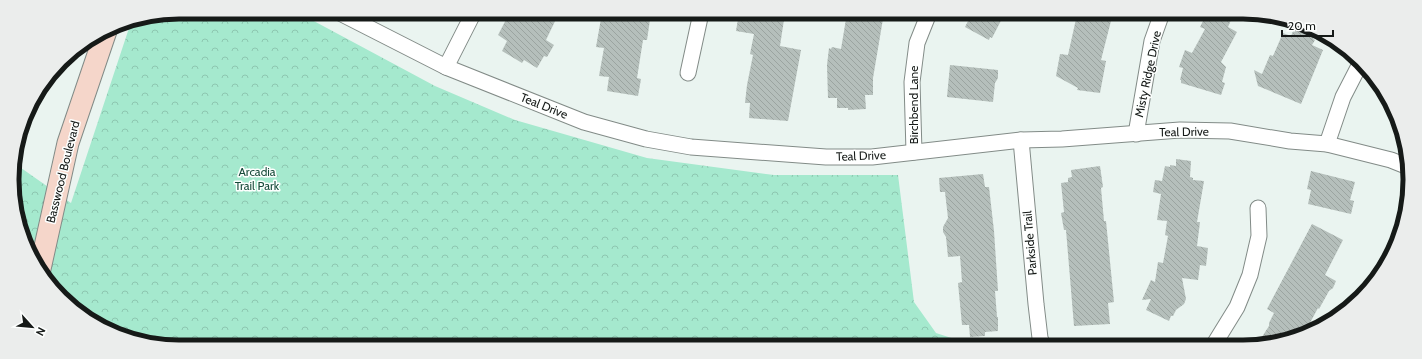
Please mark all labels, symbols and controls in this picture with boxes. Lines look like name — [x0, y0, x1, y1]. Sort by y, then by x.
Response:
scale bar — [1282, 12, 1333, 38]
text: 20 m — [1288, 18, 1316, 33]
street label: Misty Ridge Drive — [1131, 29, 1164, 119]
street label: Birchbend Lane — [906, 66, 921, 144]
street label: Teal Drive — [518, 89, 570, 122]
street label: Basswood Boulevard — [43, 119, 82, 225]
street label: Teal Drive — [1159, 124, 1209, 139]
street label: Teal Drive — [836, 147, 886, 164]
park label: Arcadia Trail Park — [235, 164, 280, 193]
street label: Parkside Trail — [1019, 210, 1040, 276]
north arrow — [12, 307, 52, 347]
text: N — [33, 325, 49, 338]

